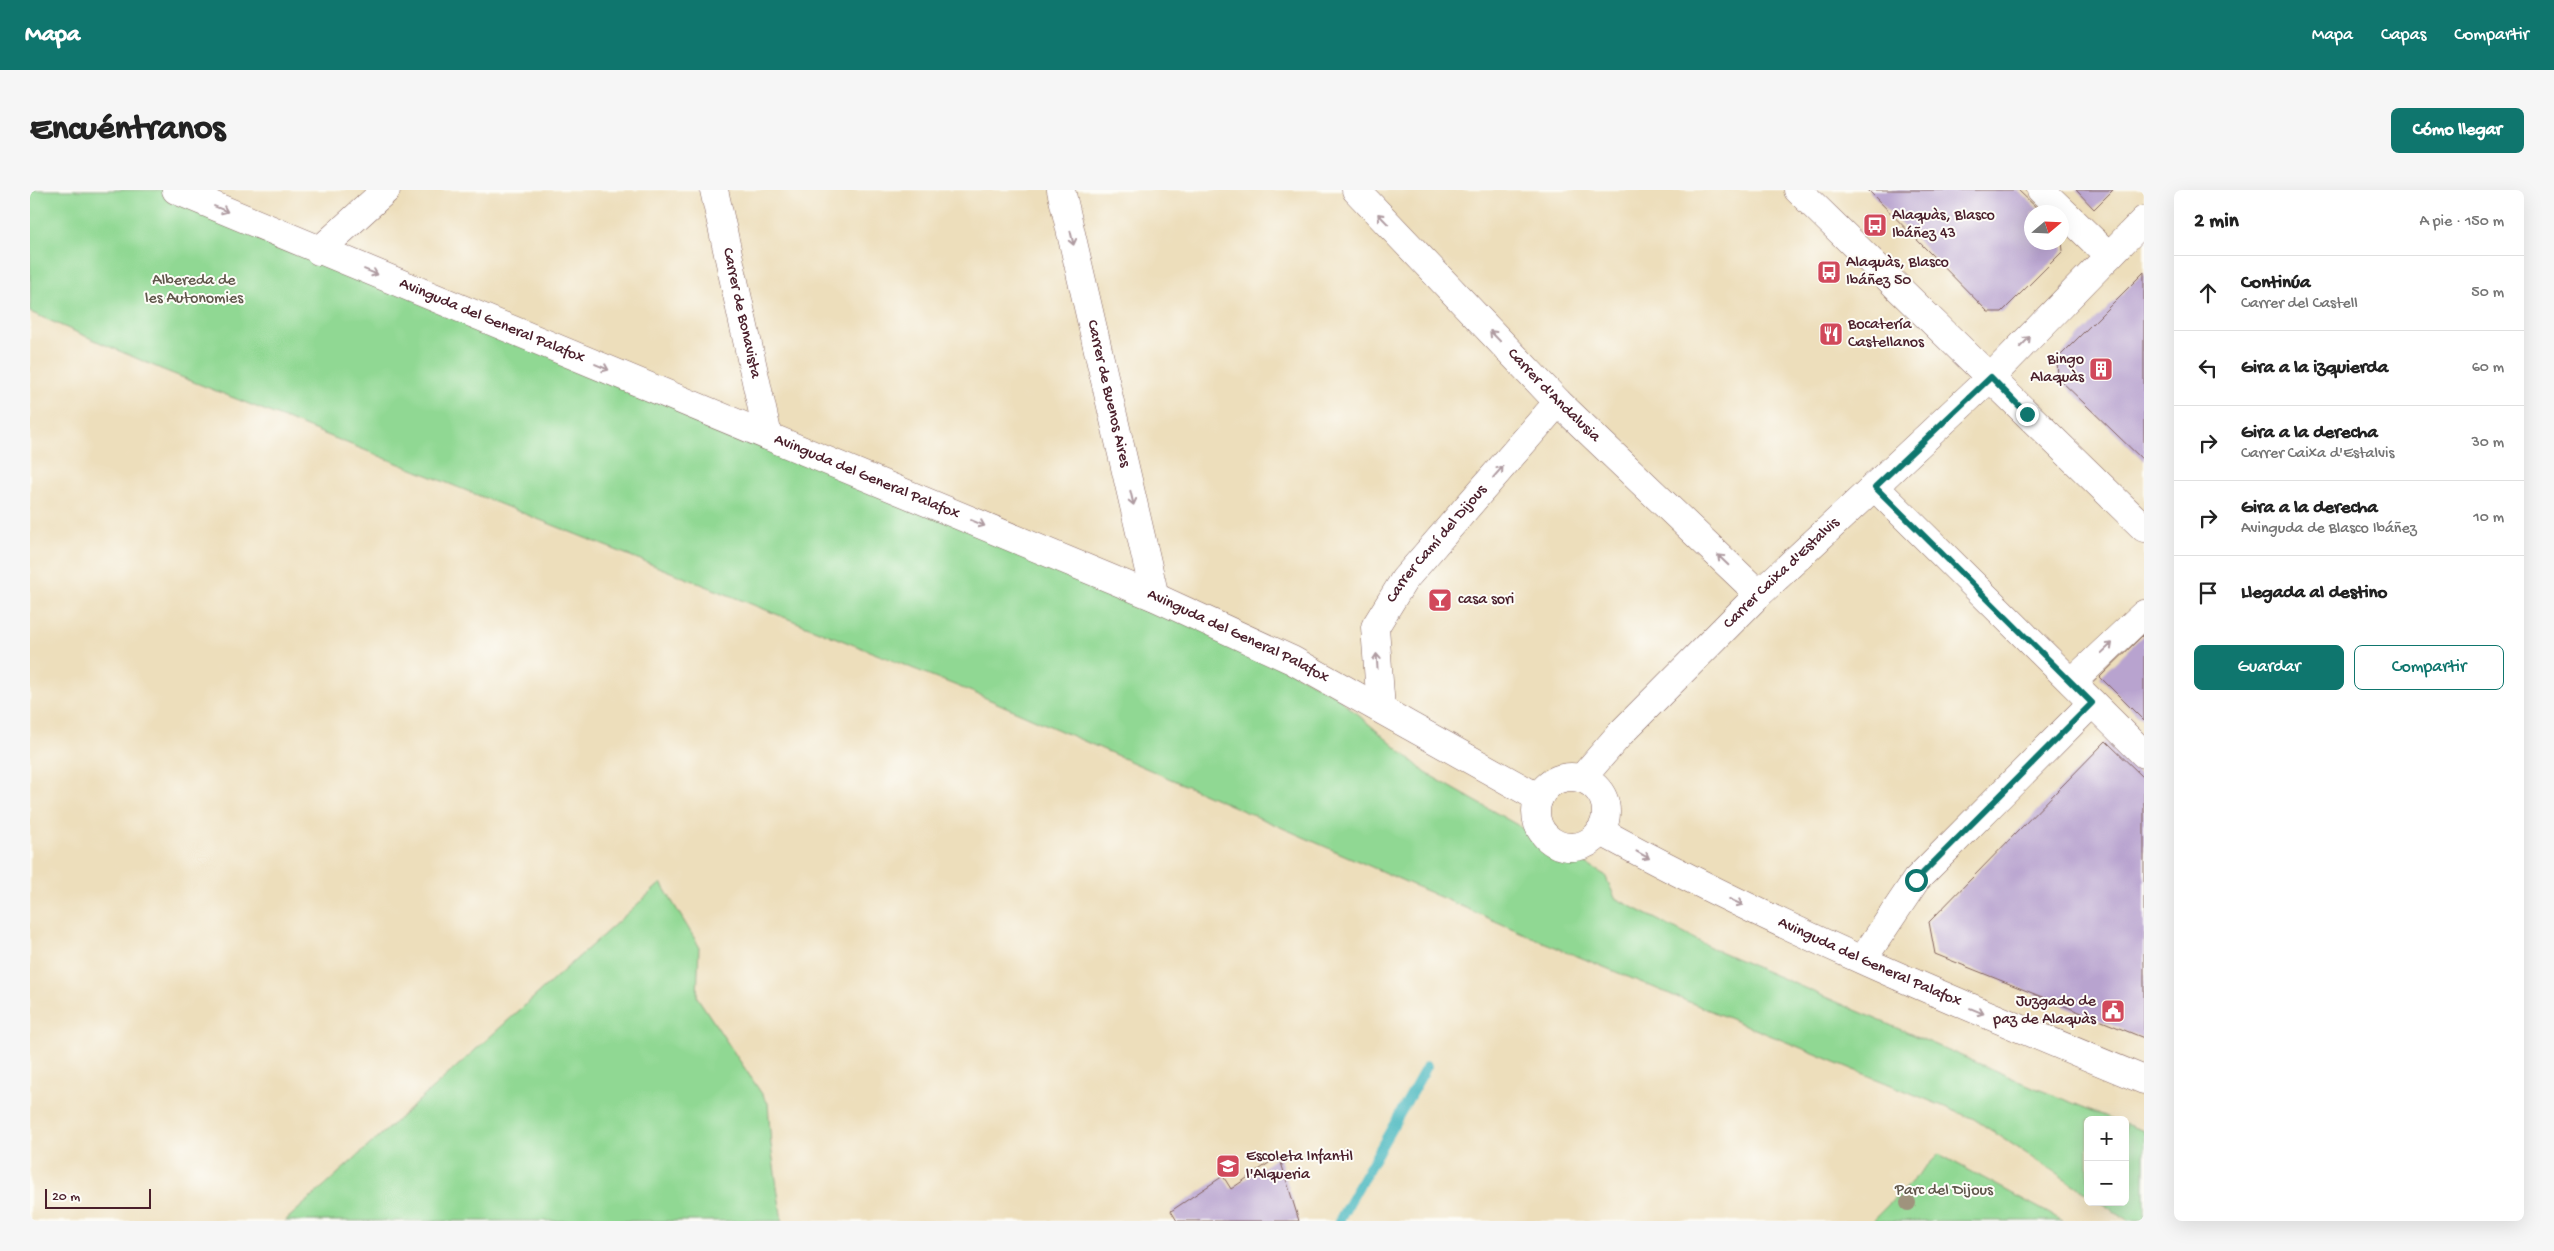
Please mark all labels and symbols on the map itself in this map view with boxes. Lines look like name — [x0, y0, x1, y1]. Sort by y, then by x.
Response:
one-way arrow — [213, 205, 228, 214]
north arrow — [2024, 205, 2069, 250]
place label: Alaquàs, Blasco Ibáñez 43 — [1892, 207, 1995, 244]
one-way arrow — [1377, 212, 1389, 225]
bus stop icon: Alaquàs, Blasco Ibáñez 43 — [1862, 212, 1888, 238]
one-way arrow — [1068, 229, 1077, 245]
street label: Carrer de Bonavista — [717, 246, 765, 381]
place label: Alaquàs, Blasco Ibáñez 50 — [1846, 254, 1949, 291]
bus stop icon: Alaquàs, Blasco Ibáñez 50 — [1816, 259, 1842, 285]
one-way arrow — [363, 268, 378, 277]
park label: Albereda de les Autonomies — [145, 272, 244, 309]
street label: Avinguda del General Palafox — [396, 274, 588, 369]
place label: Bocatería Castellanos — [1847, 316, 1925, 353]
street label: Carrer de Buenos Aires — [1082, 318, 1134, 470]
restaurant icon: Bocatería Castellanos — [1818, 321, 1844, 347]
one-way arrow — [1489, 330, 1501, 343]
one-way arrow — [2019, 336, 2031, 348]
street label: Carrer d'Andalusia — [1503, 345, 1605, 447]
place label: Bingo Alaquàs — [2030, 351, 2085, 388]
building icon: Bingo Alaquàs — [2088, 356, 2114, 382]
one-way arrow — [594, 364, 609, 373]
route end — [2016, 403, 2039, 426]
street label: Avinguda del General Palafox — [771, 430, 963, 524]
one-way arrow — [1493, 465, 1504, 478]
street label: Carrer Camí del Dijous — [1383, 480, 1492, 607]
one-way arrow — [1128, 490, 1137, 506]
street label: Carrer Caixa d'Estalvis — [1720, 513, 1845, 633]
one-way arrow — [970, 519, 985, 529]
one-way arrow — [1717, 554, 1730, 566]
street label: Avinguda del General Palafox — [1144, 585, 1333, 688]
bar icon: casa sori — [1427, 587, 1453, 613]
place label: casa sori — [1458, 591, 1514, 610]
one-way arrow — [2101, 642, 2113, 654]
one-way arrow — [1373, 653, 1382, 669]
one-way arrow — [1635, 851, 1650, 860]
route start — [1905, 869, 1928, 892]
one-way arrow — [1728, 897, 1743, 907]
street label: Avinguda del General Palafox — [1775, 913, 1965, 1012]
place label: Juzgado de paz de Alaquàs — [1992, 993, 2097, 1030]
public building icon: Juzgado de paz de Alaquàs — [2100, 998, 2126, 1024]
one-way arrow — [1969, 1007, 1984, 1017]
place label: Escoleta Infantil l'Alqueria — [1246, 1148, 1353, 1185]
school or university icon: Escoleta Infantil l'Alqueria — [1215, 1153, 1241, 1179]
park label: Parc del Dijous — [1894, 1182, 1994, 1201]
scale bar — [45, 1186, 151, 1209]

